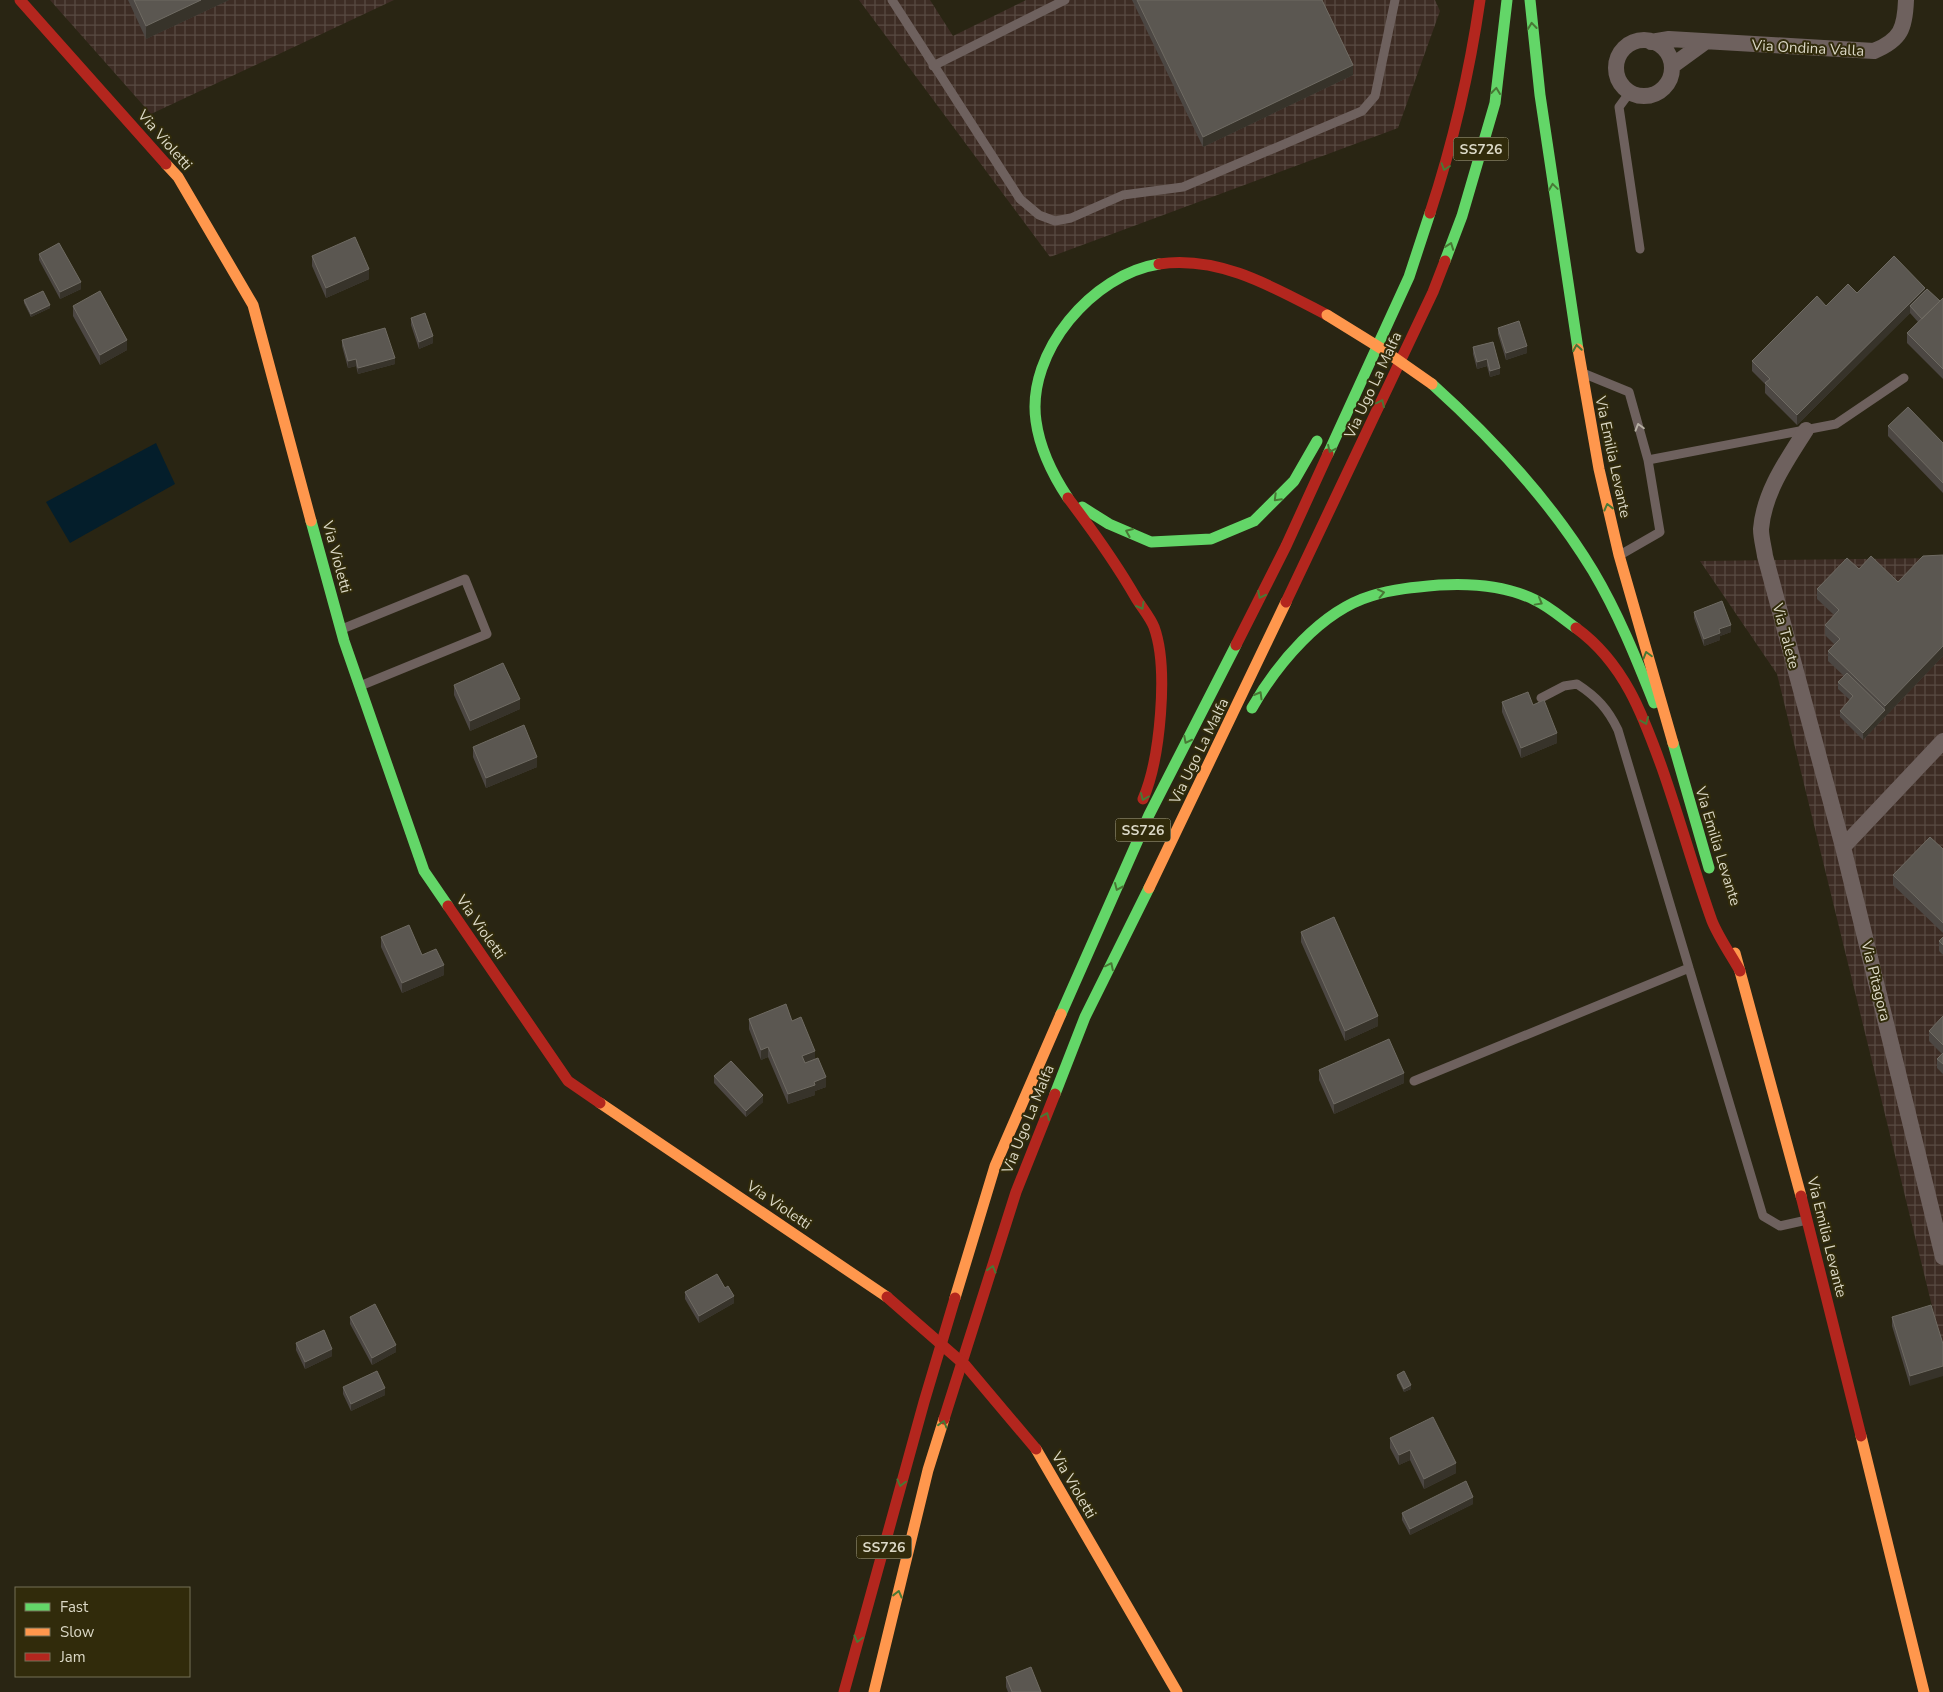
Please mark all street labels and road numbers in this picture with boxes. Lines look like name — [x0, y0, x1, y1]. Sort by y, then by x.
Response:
street label: Via Ondina Valla — [1750, 35, 1865, 61]
street label: Via Violetti — [133, 105, 197, 174]
road number: SS726 — [1454, 138, 1508, 160]
street label: Via Ugo La Malfa — [1339, 328, 1406, 442]
street label: Via Emilia Levante — [1590, 394, 1636, 520]
street label: Via Violetti — [318, 518, 356, 595]
street label: Via Talete — [1767, 600, 1804, 671]
street label: Via Ugo La Malfa — [1164, 695, 1233, 808]
street label: Via Emilia Levante — [1690, 783, 1746, 908]
road number: SS726 — [1116, 818, 1170, 842]
street label: Via Violetti — [451, 890, 510, 963]
street label: Via Pitagora — [1856, 938, 1896, 1023]
street label: Via Ugo La Malfa — [997, 1062, 1059, 1177]
street label: Via Emilia Levante — [1802, 1174, 1852, 1299]
street label: Via Violetti — [742, 1175, 815, 1234]
street label: Via Violetti — [1046, 1447, 1101, 1522]
road number: SS726 — [856, 1535, 912, 1558]

